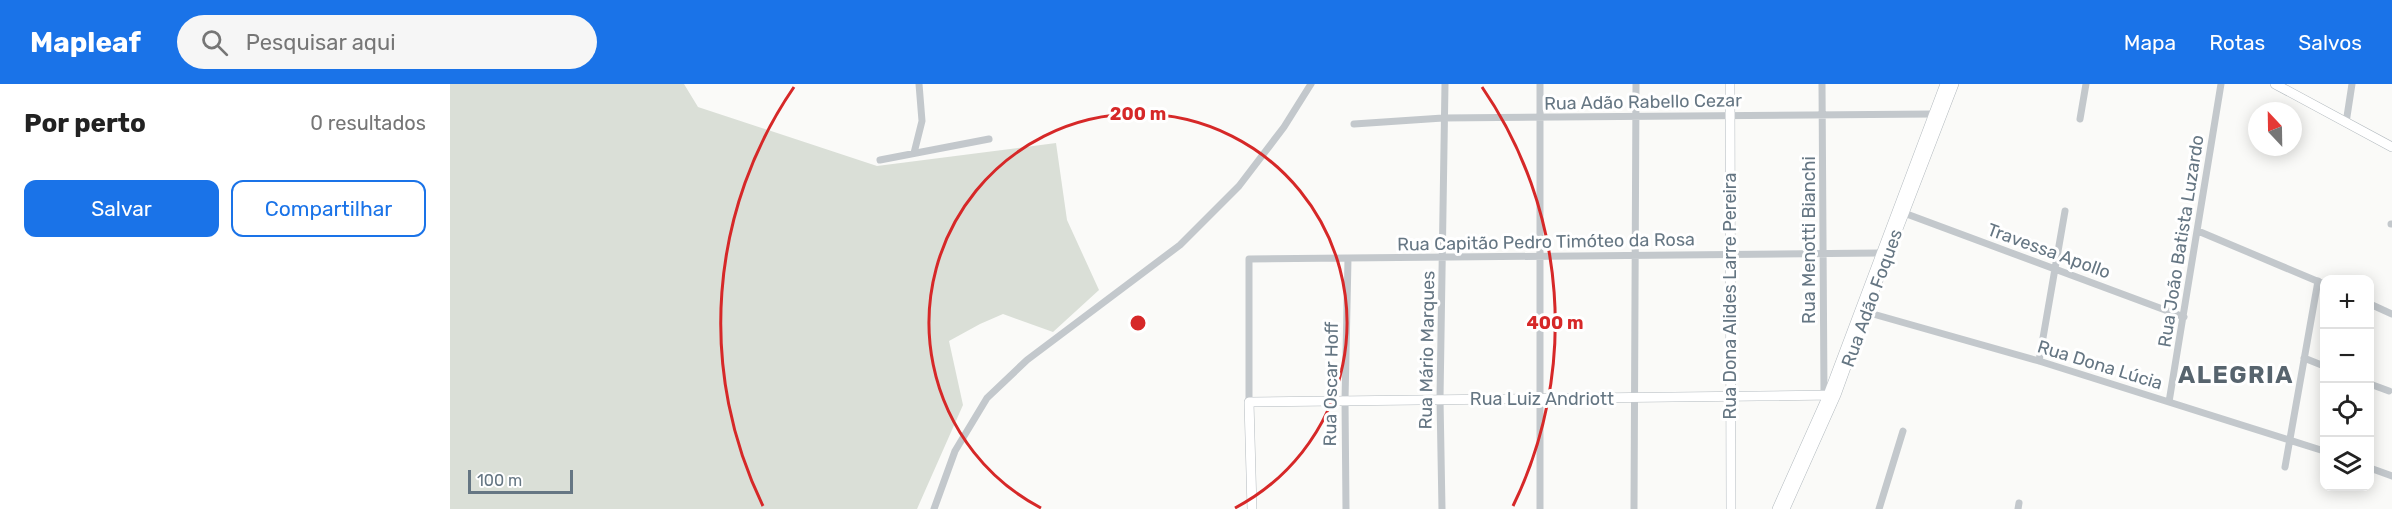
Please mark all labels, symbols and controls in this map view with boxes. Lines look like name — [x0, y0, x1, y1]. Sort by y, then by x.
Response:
search box — [177, 15, 597, 69]
text: Mapleaf — [30, 26, 141, 59]
icon: search — [198, 26, 231, 59]
text: Pesquisar aqui — [246, 29, 395, 56]
text: Mapa — [2124, 30, 2176, 55]
text: Rotas — [2209, 30, 2265, 55]
text: Salvos — [2298, 30, 2362, 55]
street label: Rua Adão Rabello Cezar — [1544, 89, 1742, 115]
north arrow — [2248, 102, 2302, 156]
text: 200 m — [1110, 103, 1166, 125]
text: Por perto — [24, 108, 146, 139]
text: 0 resultados — [310, 111, 426, 135]
street label: Rua João Batista Luzardo — [2153, 133, 2209, 349]
street label: Rua Menotti Bianchi — [1798, 156, 1820, 324]
street label: Rua Dona Alides Larre Pereira — [1719, 173, 1741, 419]
button: Salvar — [24, 180, 219, 237]
button: Compartilhar — [231, 180, 426, 237]
street label: Travessa Apollo — [1984, 219, 2114, 283]
street label: Rua Adão Foques — [1837, 226, 1907, 370]
street label: Rua Capitão Pedro Timóteo da Rosa — [1397, 228, 1695, 256]
street label: Rua Mário Marques — [1415, 270, 1439, 430]
map controls — [2320, 275, 2374, 491]
button: + — [2320, 275, 2374, 329]
text: 400 m — [1526, 312, 1584, 334]
centre of rings — [1128, 313, 1148, 333]
street label: Rua Oscar Hoff — [1319, 321, 1343, 446]
button: − — [2320, 329, 2374, 383]
street label: Rua Dona Lúcia — [2035, 335, 2165, 395]
district label: ALEGRIA — [2178, 361, 2294, 389]
button: locate — [2320, 383, 2374, 437]
street label: Rua Luiz Andriott — [1470, 388, 1614, 410]
button: layers — [2320, 437, 2374, 491]
scale bar — [468, 467, 573, 494]
text: 100 m — [477, 471, 522, 490]

